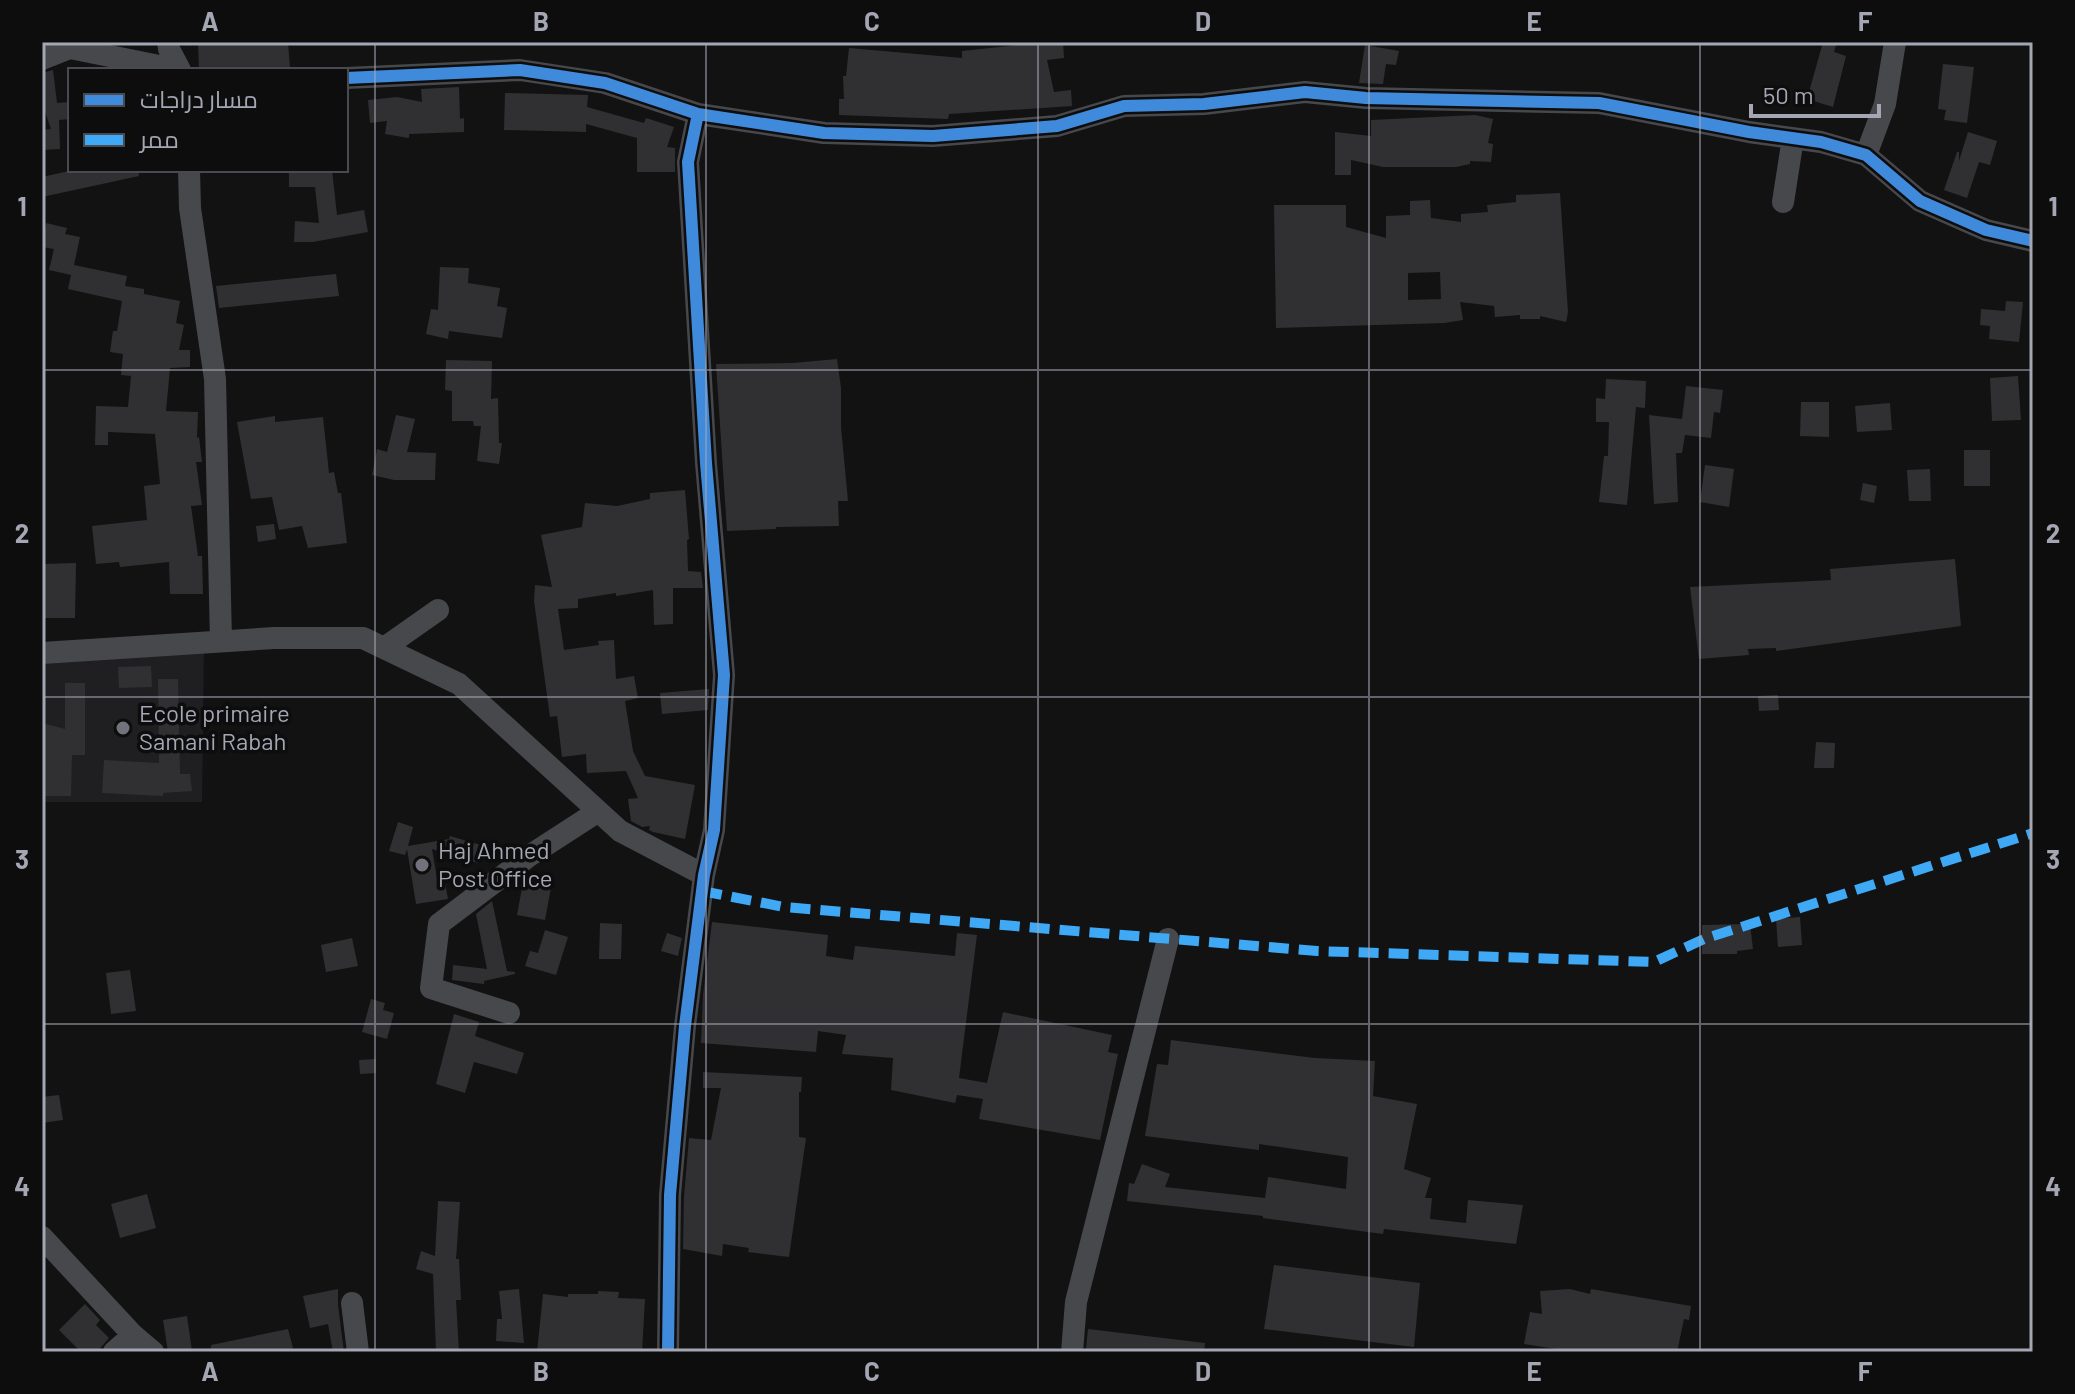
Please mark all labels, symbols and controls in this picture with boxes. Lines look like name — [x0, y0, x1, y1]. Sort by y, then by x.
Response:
text: A — [201, 5, 219, 36]
text: B — [533, 5, 549, 36]
text: C — [864, 5, 880, 36]
text: D — [1195, 5, 1211, 36]
text: E — [1526, 5, 1542, 36]
text: F — [1858, 5, 1873, 36]
legend — [68, 68, 348, 172]
scale bar — [1751, 68, 1879, 118]
text: 50 m — [1763, 80, 1814, 109]
text: مسار دراجات — [140, 84, 258, 113]
text: ممر — [138, 124, 179, 153]
text: 1 — [17, 190, 27, 221]
text: 1 — [2048, 190, 2058, 221]
text: 2 — [15, 517, 29, 548]
text: 2 — [2046, 517, 2060, 548]
place label: Ecole primaire Samani Rabah — [139, 698, 290, 755]
marker: Ecole primaire Samani Rabah — [114, 719, 132, 737]
place label: Haj Ahmed Post Office — [438, 835, 553, 892]
text: 3 — [15, 843, 29, 874]
text: 3 — [2046, 843, 2060, 874]
marker: Haj Ahmed Post Office — [413, 856, 431, 874]
text: 4 — [14, 1170, 30, 1201]
text: 4 — [2045, 1170, 2061, 1201]
text: A — [201, 1355, 219, 1386]
text: B — [533, 1355, 549, 1386]
text: C — [864, 1355, 880, 1386]
text: D — [1195, 1355, 1211, 1386]
text: E — [1526, 1355, 1542, 1386]
text: F — [1858, 1355, 1873, 1386]

